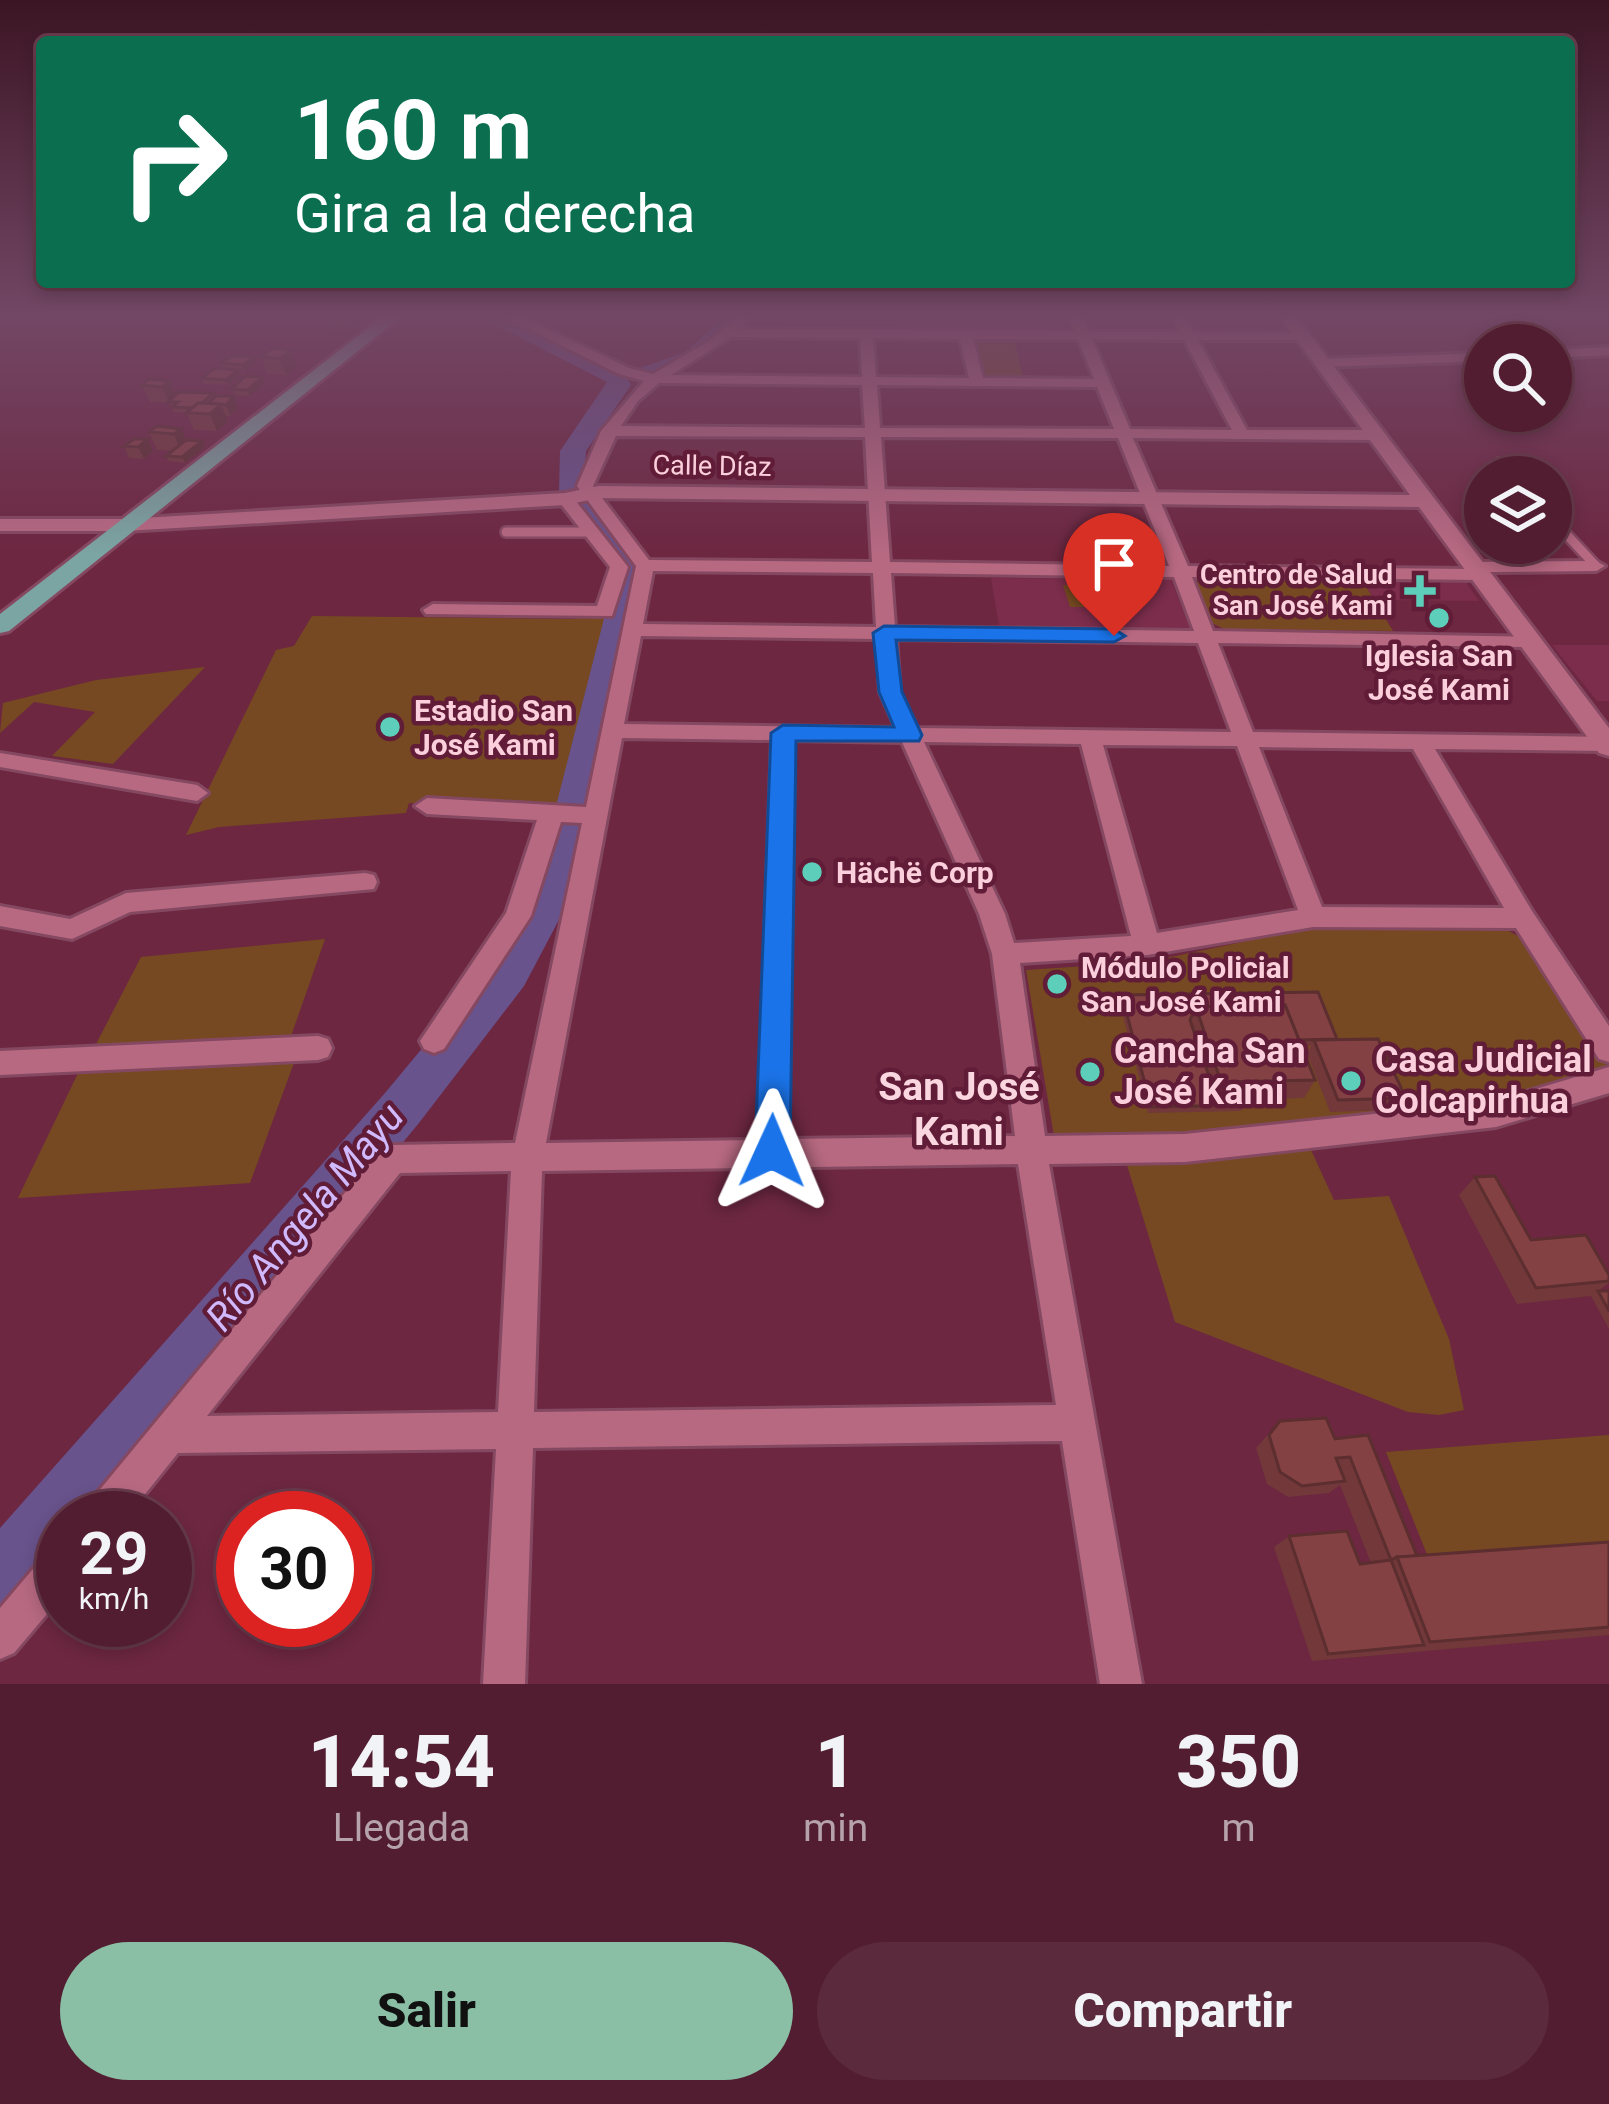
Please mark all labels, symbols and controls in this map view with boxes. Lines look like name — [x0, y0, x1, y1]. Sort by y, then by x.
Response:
text: 160 m — [294, 81, 532, 180]
icon: right — [96, 84, 252, 240]
text: Gira a la derecha — [294, 182, 696, 245]
map controls — [1464, 324, 1572, 564]
button: search — [1464, 324, 1572, 432]
street label: Calle Díaz — [652, 449, 772, 483]
button: layers — [1464, 456, 1572, 564]
pin — [1063, 513, 1165, 636]
icon: arrive — [1081, 531, 1147, 597]
place label: Centro de Salud San José Kami — [1200, 559, 1393, 622]
marker: Centro de Salud San José Kami — [1404, 575, 1436, 607]
marker: Iglesia San José Kami — [1426, 605, 1452, 631]
place label: Iglesia San José Kami — [1365, 638, 1513, 707]
place label: Estadio San José Kami — [414, 693, 573, 762]
marker: Estadio San José Kami — [377, 714, 403, 740]
place label: Hächë Corp — [836, 855, 994, 890]
marker: Hächë Corp — [799, 859, 825, 885]
place label: Módulo Policial San José Kami — [1081, 950, 1290, 1019]
marker: Módulo Policial San José Kami — [1044, 971, 1070, 997]
place label: Cancha San José Kami — [1114, 1030, 1306, 1113]
place label: Casa Judicial Colcapirhua — [1375, 1039, 1592, 1122]
marker: Cancha San José Kami — [1077, 1059, 1103, 1085]
district label: San José Kami — [878, 1064, 1040, 1155]
marker: Casa Judicial Colcapirhua — [1338, 1068, 1364, 1094]
position arrow — [709, 1088, 835, 1214]
water label: Río Angela Mayu — [197, 1094, 413, 1340]
speed limit sign: 30 — [216, 1491, 372, 1647]
text: 29 — [80, 1518, 148, 1589]
text: km/h — [79, 1581, 149, 1616]
text: 14:54 — [308, 1720, 495, 1805]
text: 1 — [815, 1720, 856, 1805]
text: 350 — [1176, 1720, 1301, 1805]
text: Llegada — [333, 1805, 470, 1851]
text: min — [803, 1805, 868, 1851]
text: m — [1222, 1805, 1256, 1851]
button: Salir — [60, 1942, 793, 2080]
button: Compartir — [817, 1942, 1549, 2080]

